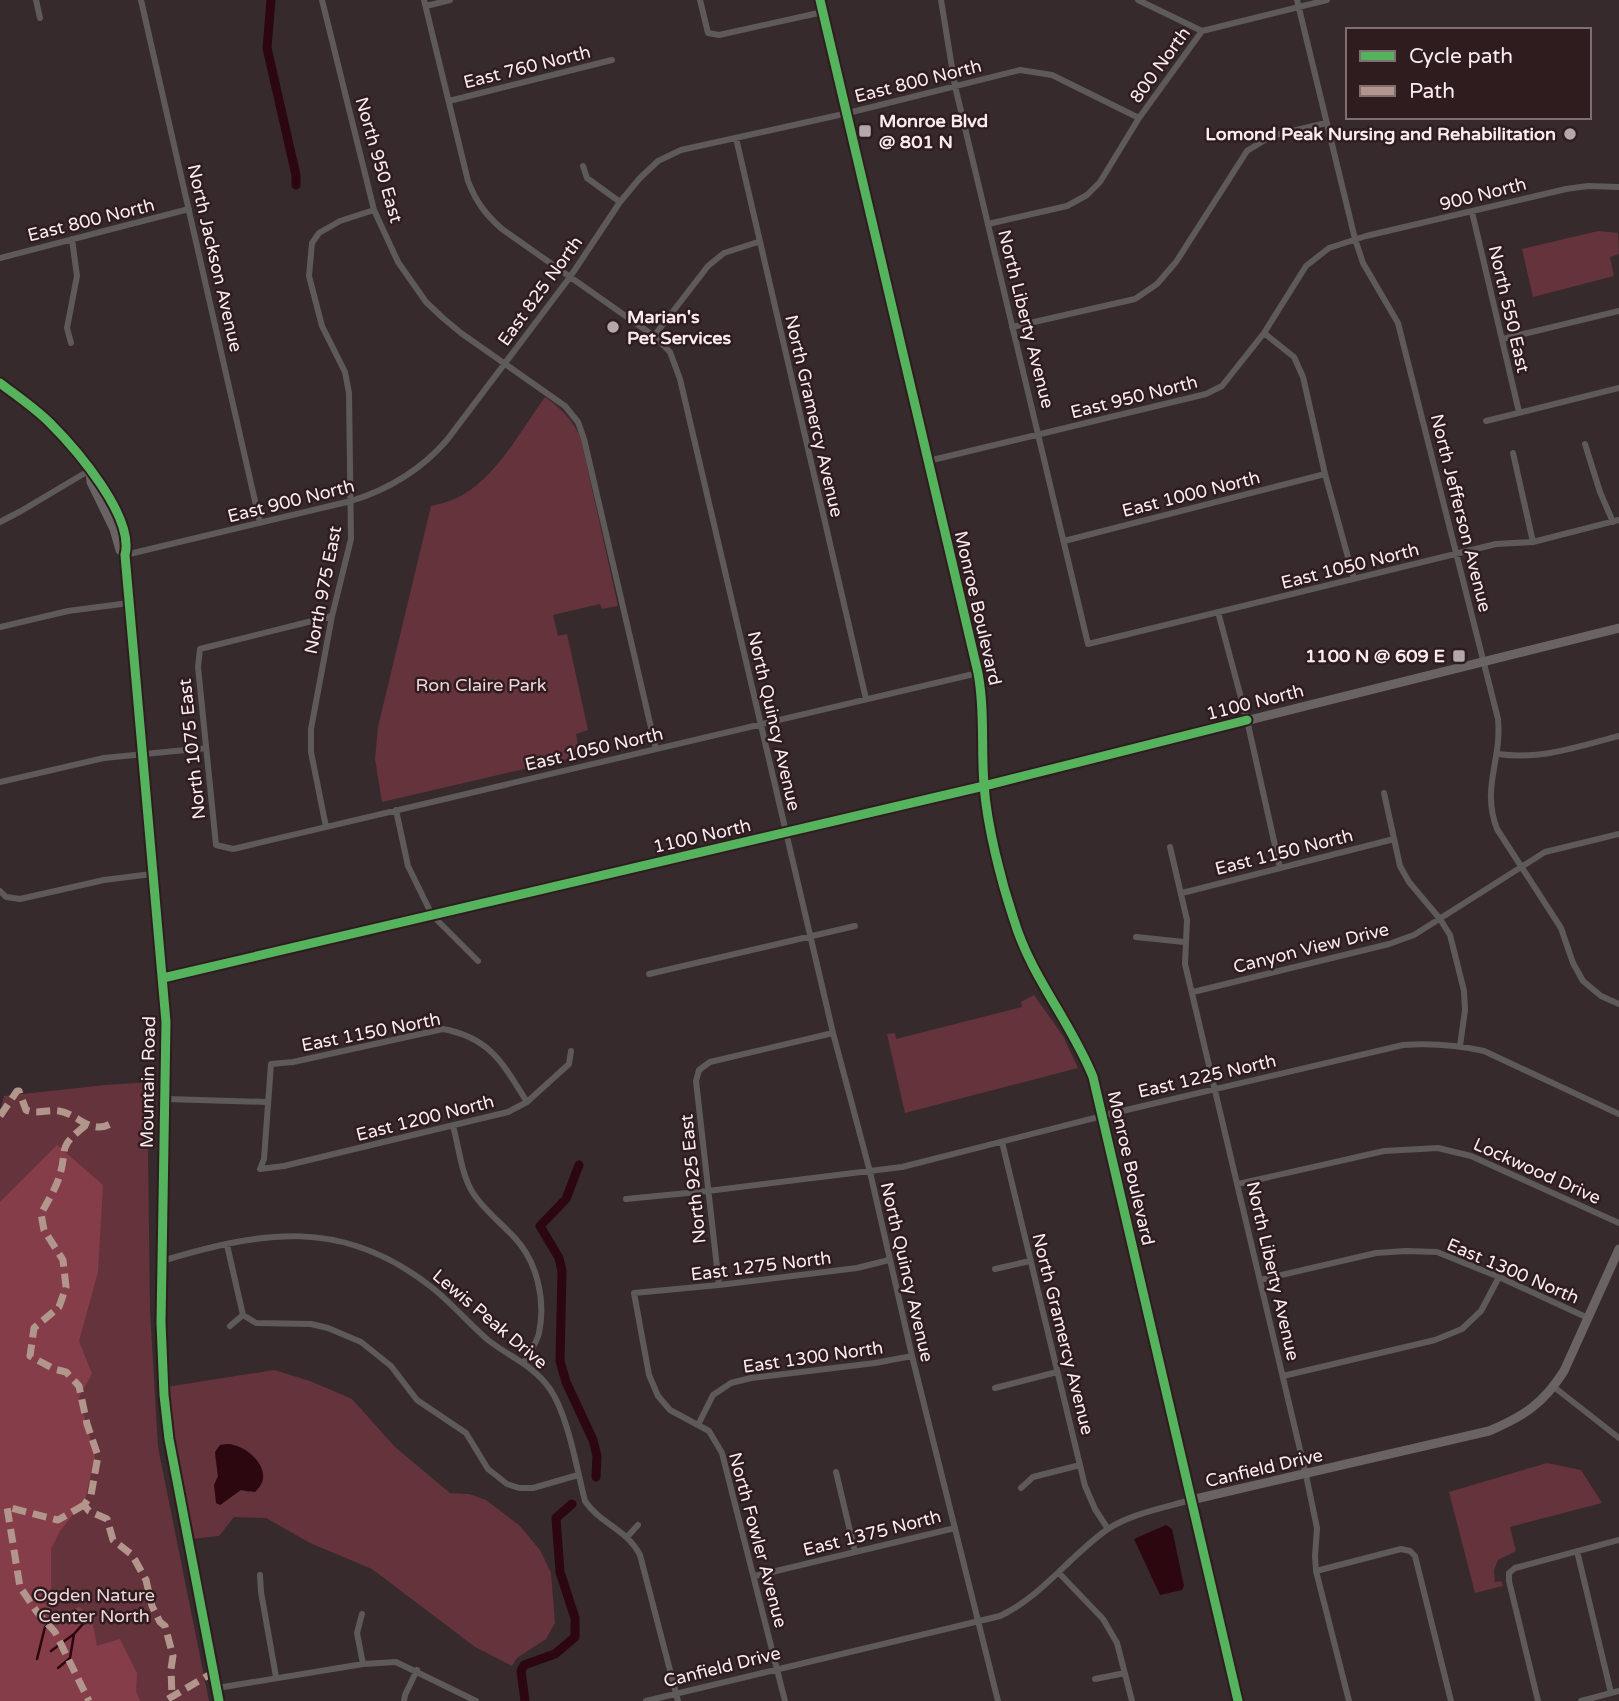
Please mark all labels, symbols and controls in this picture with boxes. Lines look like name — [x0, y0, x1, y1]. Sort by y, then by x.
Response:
street label: 800 North — [1125, 23, 1195, 107]
legend — [1346, 28, 1591, 119]
street label: East 760 North — [461, 41, 593, 93]
text: Cycle path — [1409, 44, 1513, 69]
street label: East 800 North — [852, 55, 984, 107]
text: Path — [1409, 79, 1455, 104]
street label: North 950 East — [350, 94, 408, 226]
place label: Monroe Blvd @ 801 N — [879, 110, 988, 153]
marker: Monroe Blvd @ 801 N — [857, 123, 873, 139]
place label: Lomond Peak Nursing and Rehabilitation — [1205, 123, 1556, 145]
marker: Lomond Peak Nursing and Rehabilitation — [1562, 126, 1578, 142]
street label: North Jackson Avenue — [183, 162, 247, 354]
street label: 900 North — [1437, 173, 1529, 215]
street label: East 800 North — [25, 194, 157, 246]
street label: North Liberty Avenue — [993, 227, 1059, 411]
street label: East 825 North — [493, 232, 587, 350]
street label: North 550 East — [1484, 243, 1534, 375]
place label: Marian's Pet Services — [627, 306, 731, 349]
street label: North Gramercy Avenue — [780, 313, 848, 519]
marker: Marian's Pet Services — [605, 319, 621, 335]
street label: East 950 North — [1068, 371, 1200, 423]
street label: North Jefferson Avenue — [1426, 412, 1496, 614]
street label: East 1000 North — [1120, 466, 1262, 522]
street label: East 900 North — [225, 475, 357, 527]
street label: North 975 East — [300, 524, 346, 656]
street label: Monroe Boulevard — [950, 529, 1006, 687]
street label: East 1050 North — [1279, 538, 1421, 594]
street label: North Quincy Avenue — [743, 629, 805, 813]
place label: 1100 N @ 609 E — [1305, 645, 1445, 667]
marker: 1100 N @ 609 E — [1451, 648, 1467, 664]
park label: Ron Claire Park — [416, 674, 547, 696]
street label: North 1075 East — [174, 677, 210, 820]
street label: 1100 North — [1204, 679, 1306, 725]
street label: East 1050 North — [523, 722, 665, 776]
street label: 1100 North — [651, 814, 753, 858]
street label: East 1150 North — [1213, 824, 1355, 880]
street label: Canyon View Drive — [1231, 918, 1391, 978]
street label: East 1150 North — [300, 1008, 442, 1056]
street label: Mountain Road — [136, 1016, 160, 1148]
street label: East 1225 North — [1136, 1049, 1278, 1103]
street label: Monroe Boulevard — [1103, 1089, 1159, 1247]
street label: East 1200 North — [354, 1090, 496, 1146]
street label: North 925 East — [675, 1113, 711, 1245]
street label: Lockwood Drive — [1470, 1133, 1604, 1209]
street label: North Liberty Avenue — [1242, 1179, 1304, 1363]
street label: North Quincy Avenue — [876, 1180, 938, 1364]
street label: North Gramercy Avenue — [1027, 1231, 1099, 1437]
street label: East 1300 North — [1444, 1233, 1582, 1309]
street label: East 1275 North — [689, 1246, 833, 1286]
street label: Lewis Peak Drive — [428, 1264, 552, 1374]
street label: East 1300 North — [741, 1336, 885, 1378]
street label: Canfield Drive — [1203, 1444, 1325, 1492]
street label: North Fowler Avenue — [724, 1450, 792, 1630]
street label: East 1375 North — [801, 1505, 943, 1561]
park label: Ogden Nature Center North — [33, 1584, 155, 1627]
street label: Canfield Drive — [661, 1642, 783, 1692]

